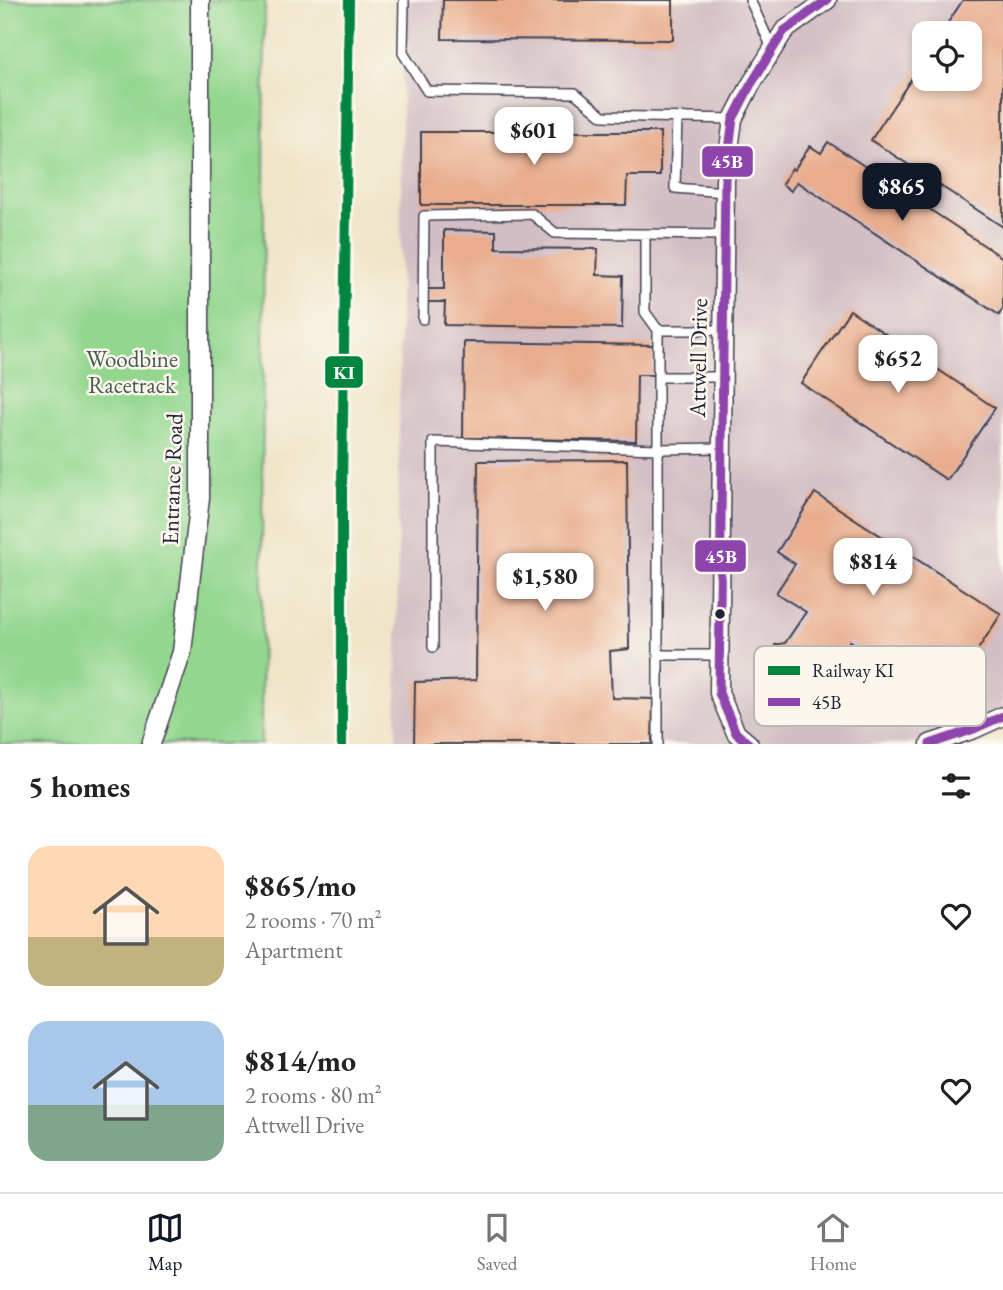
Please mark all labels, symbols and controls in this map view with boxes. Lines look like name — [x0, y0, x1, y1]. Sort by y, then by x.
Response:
map controls — [912, 21, 982, 91]
button: locate — [912, 21, 982, 91]
pin: $601 — [493, 108, 575, 167]
text: $601 — [510, 115, 558, 145]
line badge: 45B — [701, 145, 754, 178]
text: 45B — [711, 149, 743, 174]
pin: $865 — [861, 164, 943, 223]
text: $865 — [878, 171, 926, 201]
street label: Attwell Drive — [682, 298, 714, 419]
pin: $652 — [857, 336, 939, 395]
text: $652 — [874, 343, 922, 373]
park label: Woodbine Racetrack — [86, 344, 178, 400]
line badge: KI — [324, 355, 364, 389]
text: KI — [333, 360, 355, 385]
street label: Entrance Road — [155, 412, 189, 545]
pin: $814 — [832, 538, 914, 598]
line badge: 45B — [694, 539, 747, 573]
text: 45B — [705, 544, 737, 569]
text: $814 — [849, 546, 897, 576]
pin: $1,580 — [488, 554, 602, 613]
text: $1,580 — [513, 561, 577, 591]
unlabelled marker — [713, 607, 727, 621]
legend — [754, 646, 986, 726]
text: Railway KI — [812, 658, 895, 683]
text: 45B — [812, 690, 841, 715]
text: 5 homes — [28, 767, 130, 806]
icon: filters — [937, 767, 975, 805]
text: $865/mo — [245, 866, 356, 905]
icon: home — [84, 874, 168, 958]
icon: heart — [937, 897, 975, 935]
text: 2 rooms · 70 m² — [245, 905, 382, 935]
text: Apartment — [245, 935, 343, 965]
text: $814/mo — [245, 1041, 356, 1080]
icon: home — [84, 1049, 168, 1133]
icon: heart — [937, 1072, 975, 1110]
text: 2 rooms · 80 m² — [245, 1080, 382, 1110]
text: Attwell Drive — [245, 1110, 364, 1140]
tab: Map — [146, 1209, 184, 1276]
tab: Saved — [477, 1209, 517, 1276]
tab: Home — [810, 1209, 857, 1276]

